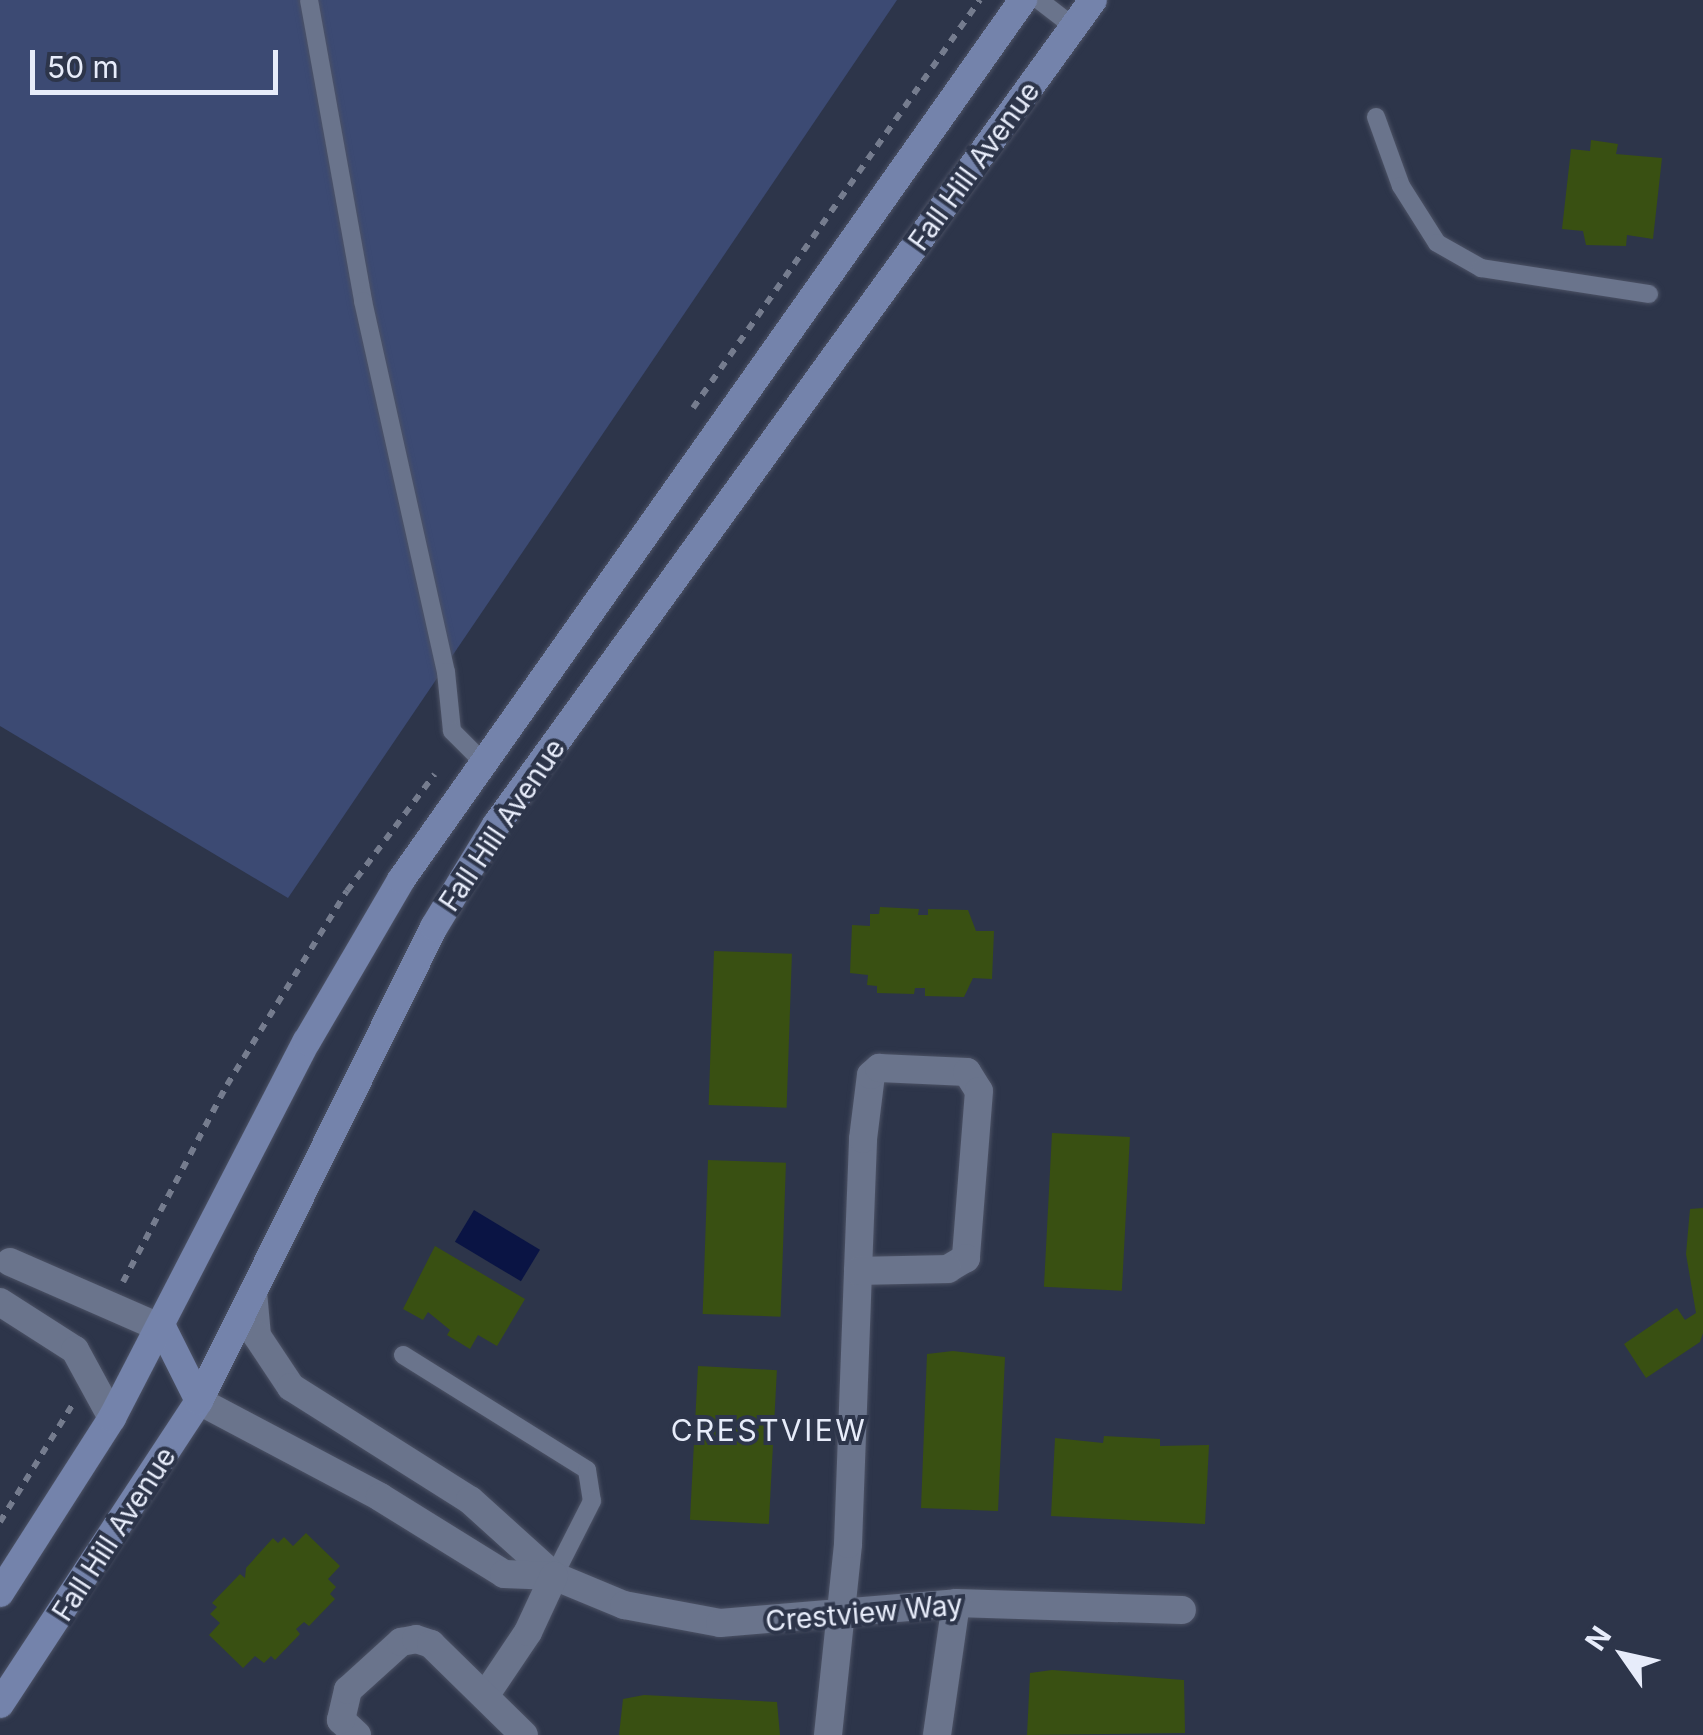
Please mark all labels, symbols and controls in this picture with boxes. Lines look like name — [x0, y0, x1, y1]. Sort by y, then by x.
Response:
scale bar — [35, 30, 282, 92]
text: 50 m — [47, 49, 119, 85]
street label: Fall Hill Avenue — [902, 75, 1046, 257]
street label: Fall Hill Avenue — [432, 733, 572, 917]
district label: CRESTVIEW — [671, 1412, 867, 1448]
street label: Fall Hill Avenue — [45, 1441, 183, 1627]
street label: Crestview Way — [764, 1588, 964, 1638]
north arrow — [1573, 1605, 1673, 1705]
text: N — [1578, 1620, 1618, 1657]

